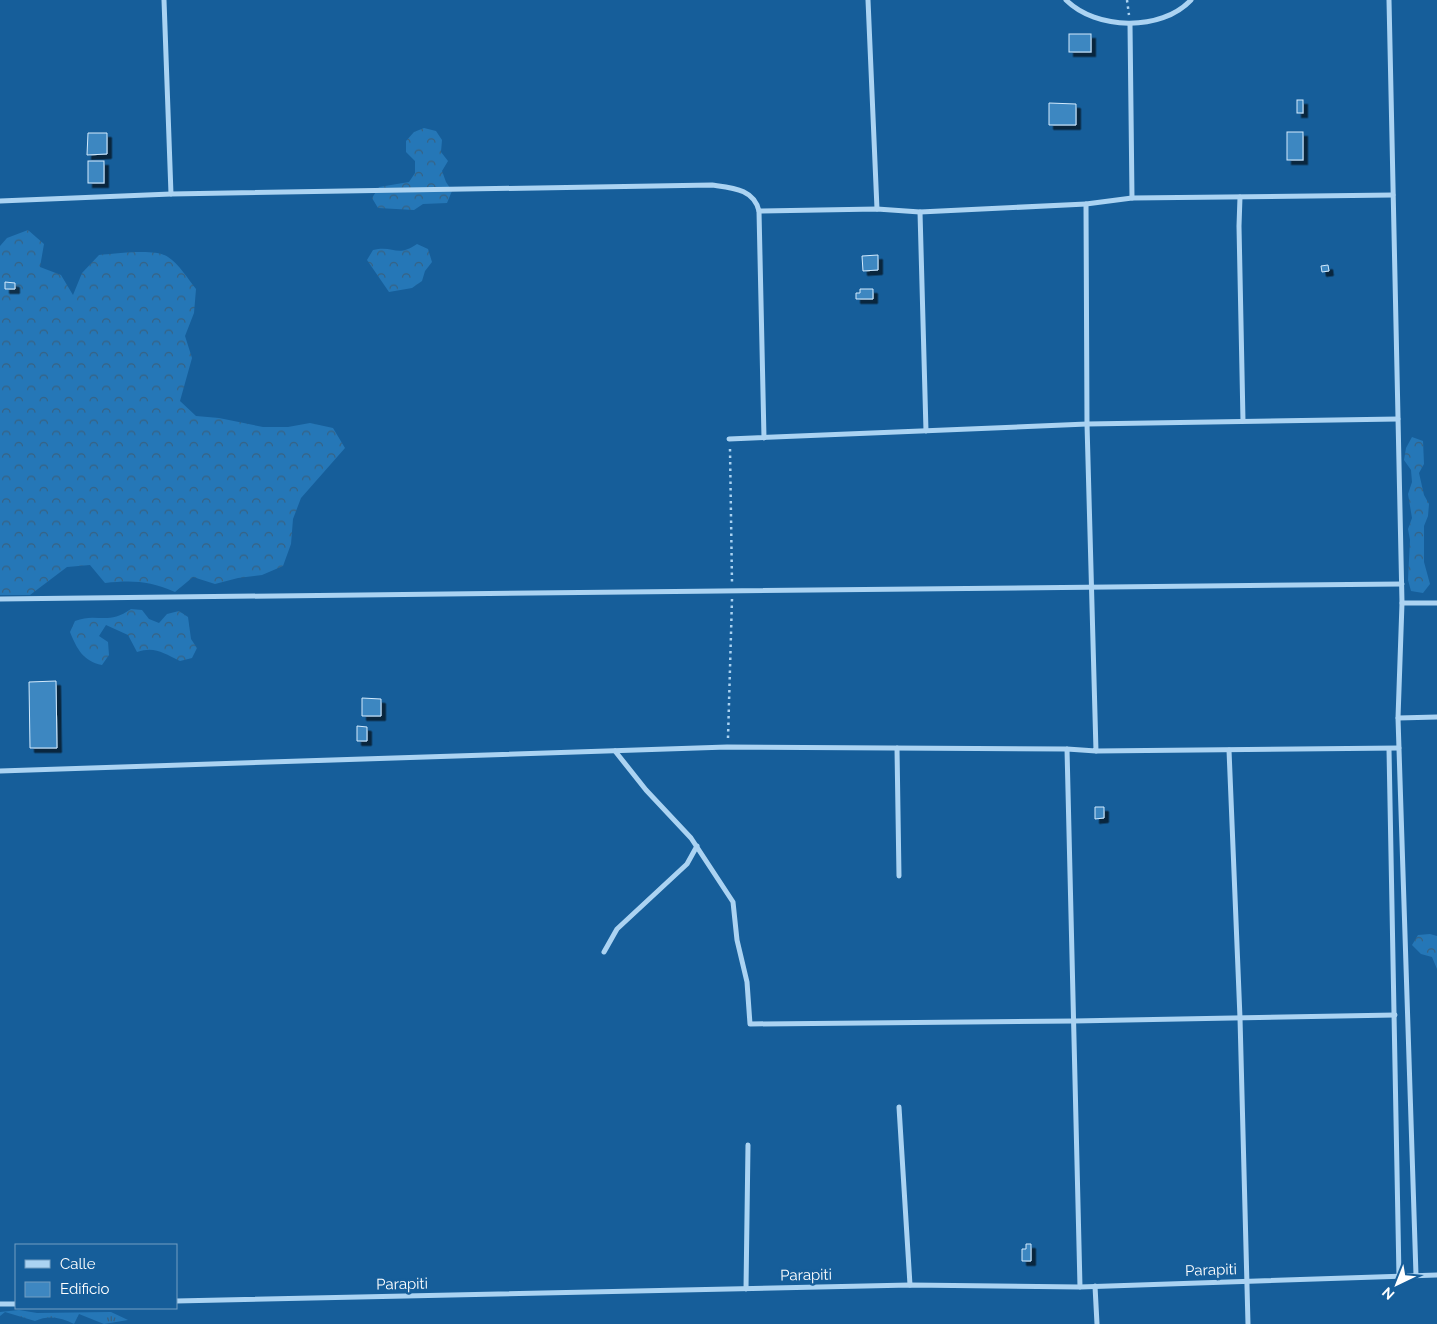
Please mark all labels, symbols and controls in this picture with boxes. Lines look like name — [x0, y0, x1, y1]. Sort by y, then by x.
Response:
legend — [15, 1244, 178, 1309]
text: Calle — [60, 1255, 96, 1273]
north arrow — [1372, 1259, 1422, 1309]
street label: Parapiti — [1185, 1260, 1237, 1280]
street label: Parapiti — [780, 1266, 832, 1284]
street label: Parapiti — [376, 1275, 428, 1293]
text: Edificio — [60, 1280, 110, 1298]
text: N — [1379, 1284, 1397, 1303]

